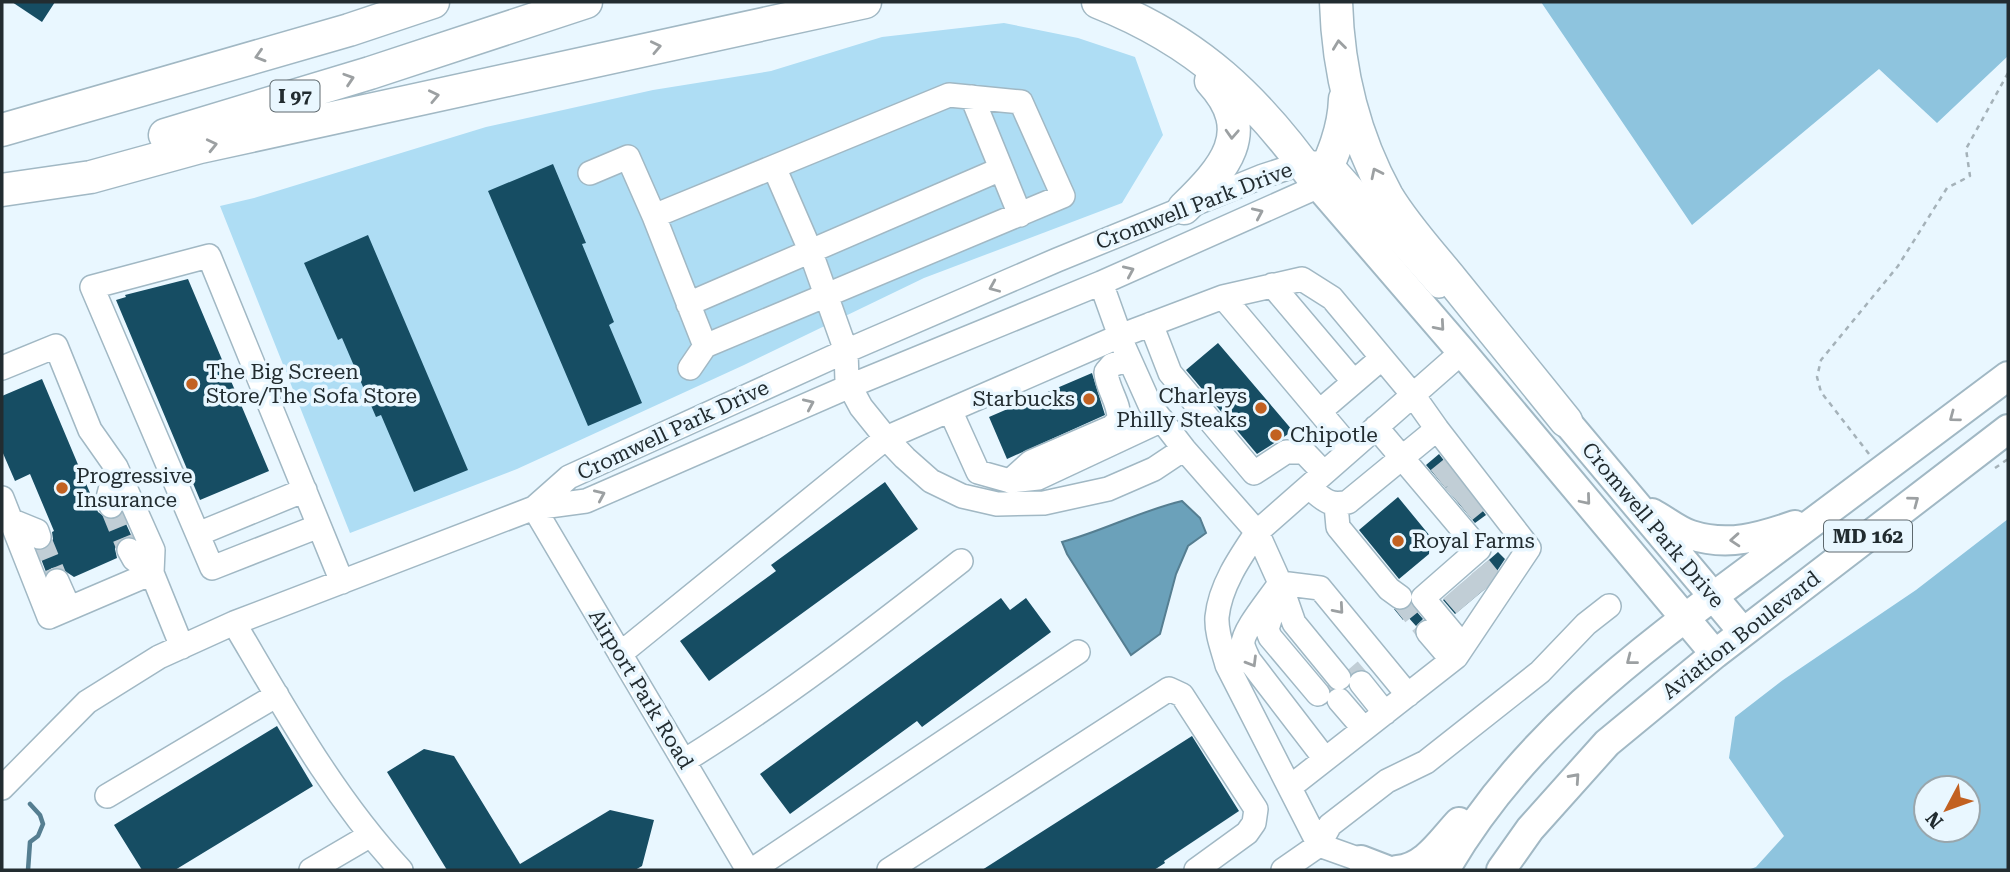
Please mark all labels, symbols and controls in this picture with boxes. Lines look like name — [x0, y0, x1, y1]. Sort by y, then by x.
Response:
one-way arrow — [1331, 39, 1346, 50]
one-way arrow — [650, 41, 662, 56]
one-way arrow — [254, 48, 266, 63]
one-way arrow — [343, 73, 355, 88]
road number: I 97 — [270, 80, 320, 111]
one-way arrow — [428, 89, 440, 104]
one-way arrow — [1225, 129, 1240, 140]
one-way arrow — [206, 138, 218, 153]
street label: Cromwell Park Drive — [1092, 157, 1296, 255]
one-way arrow — [1371, 168, 1385, 180]
one-way arrow — [1251, 207, 1263, 221]
one-way arrow — [1122, 265, 1134, 279]
one-way arrow — [989, 279, 1001, 293]
one-way arrow — [1432, 318, 1444, 331]
place label: The Big Screen Store/The Sofa Store — [206, 360, 417, 408]
street label: Cromwell Park Drive — [573, 375, 773, 485]
marker: The Big Screen Store/The Sofa Store — [184, 376, 200, 392]
place label: Charleys Philly Steaks — [1116, 384, 1247, 432]
place label: Starbucks — [973, 387, 1075, 411]
marker: Starbucks — [1081, 391, 1097, 407]
one-way arrow — [801, 398, 814, 412]
marker: Charleys Philly Steaks — [1253, 400, 1269, 416]
one-way arrow — [1949, 408, 1961, 421]
place label: Chipotle — [1290, 423, 1378, 447]
marker: Chipotle — [1268, 427, 1284, 443]
street label: Cromwell Park Drive — [1577, 437, 1729, 613]
place label: Progressive Insurance — [76, 464, 192, 512]
marker: Progressive Insurance — [54, 480, 70, 496]
one-way arrow — [593, 489, 605, 503]
one-way arrow — [1578, 492, 1590, 505]
one-way arrow — [1906, 497, 1919, 509]
road number: MD 162 — [1824, 520, 1912, 552]
place label: Royal Farms — [1412, 529, 1535, 553]
one-way arrow — [1730, 532, 1741, 547]
marker: Royal Farms — [1390, 533, 1406, 549]
street label: Aviation Boulevard — [1657, 566, 1825, 704]
one-way arrow — [1331, 601, 1343, 614]
street label: Airport Park Road — [584, 605, 698, 774]
one-way arrow — [1626, 651, 1638, 664]
one-way arrow — [1244, 654, 1257, 667]
one-way arrow — [1567, 773, 1580, 786]
north arrow — [1912, 774, 1982, 844]
text: N — [1921, 806, 1948, 833]

